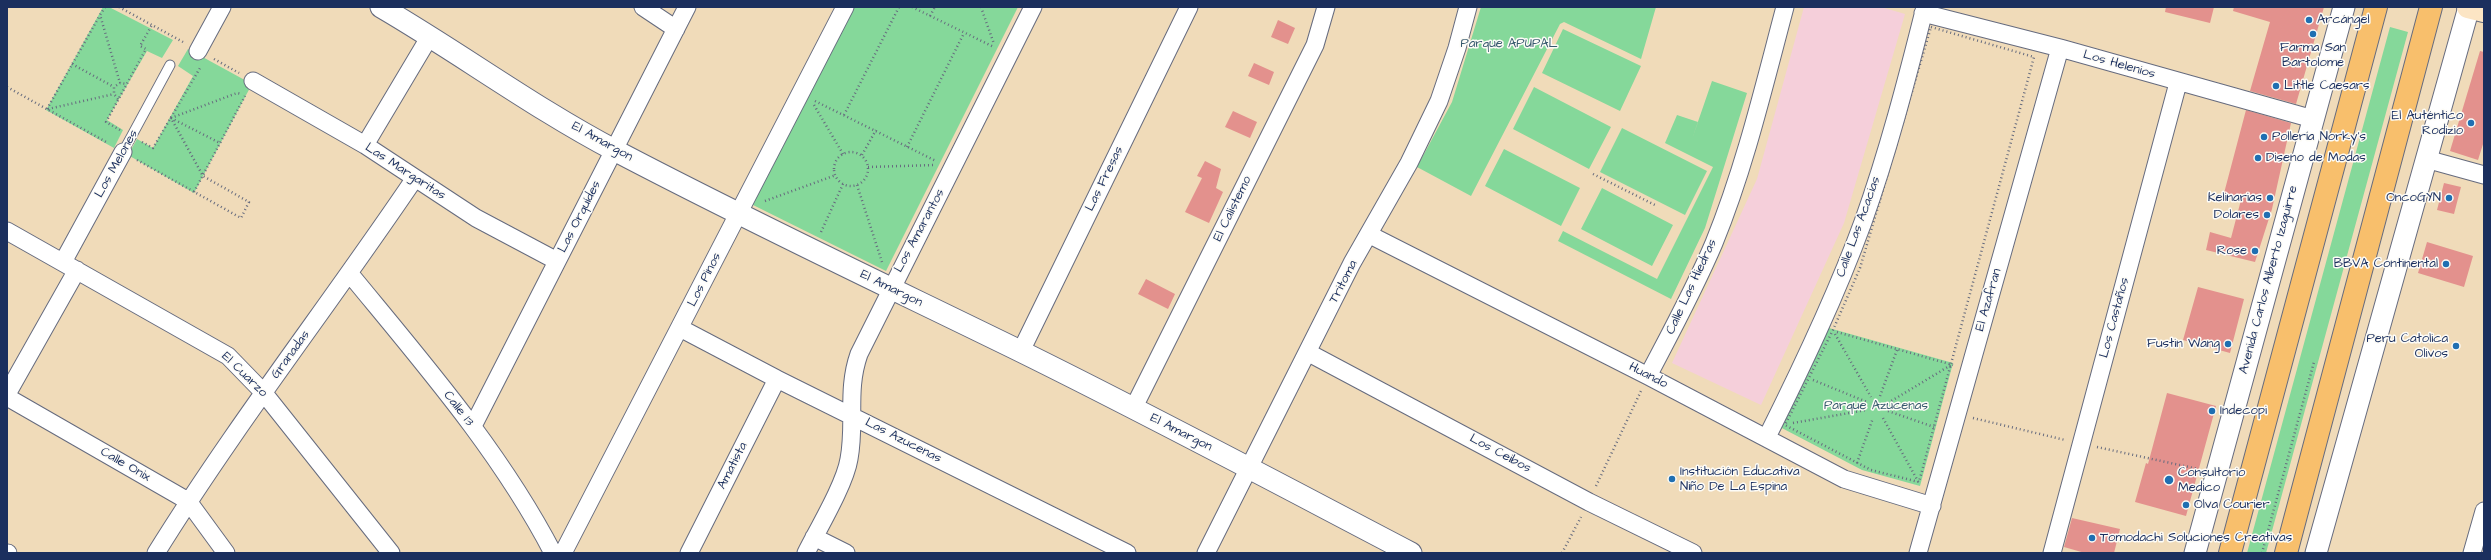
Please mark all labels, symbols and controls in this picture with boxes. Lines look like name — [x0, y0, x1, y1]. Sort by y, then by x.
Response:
place label: Arcángel — [2317, 12, 2370, 28]
marker: Arcángel — [2304, 15, 2314, 25]
marker: Farma San Bartolome — [2308, 29, 2318, 39]
park label: Parque APUPAL — [1460, 36, 1558, 52]
place label: Farma San Bartolome — [2280, 40, 2346, 71]
street label: Los Helenios — [2081, 47, 2157, 83]
place label: Little Caesars — [2284, 78, 2369, 94]
marker: Little Caesars — [2271, 81, 2281, 91]
place label: El Auténtico Rodizio — [2392, 108, 2463, 139]
marker: El Auténtico Rodizio — [2466, 118, 2476, 128]
street label: El Amargon — [569, 119, 635, 165]
street label: Los Melones — [92, 127, 142, 201]
place label: Pollería Norky's — [2272, 129, 2366, 145]
marker: Pollería Norky's — [2259, 132, 2269, 142]
street label: Las Margaritas — [362, 140, 448, 204]
street label: Las Fresas — [1083, 144, 1127, 214]
place label: Diseno de Modas — [2266, 150, 2366, 166]
marker: Diseno de Modas — [2253, 153, 2263, 163]
street label: El Calistemo — [1210, 174, 1256, 244]
street label: Calle Las Acacias — [1834, 175, 1884, 279]
street label: Las Orquídes — [555, 178, 605, 256]
street label: Avenida Carlos Alberto Izaguirre — [2236, 184, 2302, 376]
street label: Los Amarantos — [891, 187, 949, 275]
place label: Kelinarias — [2208, 190, 2262, 206]
place label: OncoGYN — [2386, 190, 2441, 206]
marker: Kelinarias — [2265, 193, 2275, 203]
marker: OncoGYN — [2444, 193, 2454, 203]
place label: Dolares — [2214, 207, 2259, 223]
marker: Dolares — [2262, 210, 2272, 220]
street label: Calle Las Hiedras — [1663, 237, 1721, 337]
place label: Rose — [2217, 243, 2247, 259]
marker: Rose — [2250, 246, 2260, 256]
street label: Los Pinos — [685, 250, 725, 310]
place label: BBVA Continental — [2334, 256, 2438, 272]
street label: Tritoma — [1326, 258, 1362, 306]
marker: BBVA Continental — [2441, 259, 2451, 269]
street label: El Amargon — [857, 267, 925, 311]
street label: El Azafran — [1973, 267, 2005, 333]
street label: Los Castaños — [2097, 276, 2133, 360]
street label: Granadas — [268, 328, 314, 382]
place label: Peru Catolica Olivos — [2366, 331, 2448, 362]
place label: Fustin Wang — [2147, 336, 2220, 352]
marker: Fustin Wang — [2223, 339, 2233, 349]
marker: Peru Catolica Olivos — [2451, 341, 2461, 351]
street label: El Cuarzo — [218, 349, 270, 401]
street label: Huando — [1626, 360, 1670, 392]
street label: Calle 13 — [439, 388, 477, 430]
park label: Parque Azucenas — [1824, 398, 1928, 414]
place label: Indecopi — [2220, 403, 2267, 419]
marker: Indecopi — [2207, 406, 2217, 416]
street label: El Amargon — [1147, 411, 1215, 455]
street label: Las Azucenas — [862, 415, 944, 467]
street label: Los Ceibos — [1467, 431, 1533, 477]
street label: Amatista — [715, 440, 751, 492]
street label: Calle Onix — [97, 444, 153, 486]
place label: Institución Educativa Niño De La Espina — [1680, 464, 1800, 495]
place label: Consultorio Medico — [2178, 465, 2245, 496]
marker: Institución Educativa Niño De La Espina — [1667, 474, 1677, 484]
marker: Consultorio Medico — [2163, 474, 2175, 486]
place label: Olva Courier — [2194, 497, 2270, 513]
marker: Olva Courier — [2181, 500, 2191, 510]
place label: Tomodachi Soluciones Creativas — [2100, 530, 2292, 546]
marker: Tomodachi Soluciones Creativas — [2087, 533, 2097, 543]

